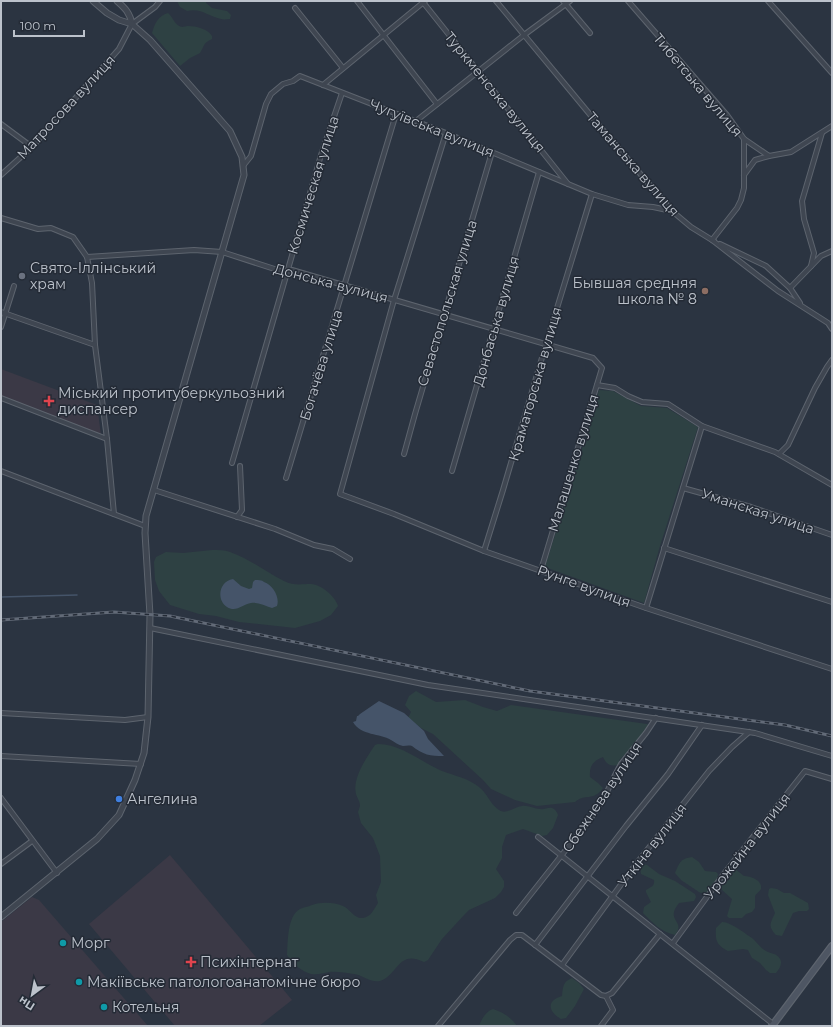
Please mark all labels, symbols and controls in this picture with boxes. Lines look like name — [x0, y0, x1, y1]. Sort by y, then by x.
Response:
scale bar — [14, 12, 84, 38]
text: 100 m — [20, 18, 56, 33]
street label: Туркменська вулиця — [441, 28, 549, 156]
street label: Тибетська вулиця — [649, 30, 747, 140]
street label: Матросова вулиця — [13, 51, 119, 163]
street label: Чугуївська вулиця — [367, 95, 497, 161]
street label: Таманська вулиця — [583, 108, 683, 220]
street label: Космическая улица — [283, 114, 343, 256]
street label: Севастопольская улица — [413, 218, 481, 388]
street label: Донбаська вулиця — [469, 254, 523, 388]
place label: Свято-Іллінський храм — [30, 259, 156, 293]
street label: Донська вулиця — [272, 259, 390, 307]
marker: Свято-Іллінський храм — [17, 271, 27, 281]
place label: Бывшая средняя школа № 8 — [573, 274, 697, 308]
marker: Бывшая средняя школа № 8 — [700, 286, 710, 296]
street label: Краматорська вулиця — [504, 305, 566, 463]
street label: Богачёва улица — [296, 307, 346, 423]
place label: Міський протитуберкульозний диспансер — [58, 384, 285, 418]
street label: Малашенко вулиця — [544, 392, 602, 534]
marker: Міський протитуберкульозний диспансер — [43, 395, 55, 407]
street label: Уманская улица — [699, 484, 817, 538]
street label: Рунге вулиця — [535, 561, 633, 611]
street label: Сбежнева вулиця — [558, 738, 646, 856]
street label: Урожайна вулиця — [700, 789, 794, 903]
place label: Ангелина — [127, 790, 198, 808]
marker: Ангелина — [114, 794, 124, 804]
street label: Уткiна вулиця — [614, 799, 690, 891]
place label: Морг — [71, 934, 110, 952]
marker: Морг — [58, 938, 68, 948]
place label: Психінтернат — [200, 953, 299, 971]
marker: Психінтернат — [185, 956, 197, 968]
place label: Макіївське патологоанатомічне бюро — [87, 973, 360, 991]
north arrow — [12, 975, 52, 1015]
marker: Макіївське патологоанатомічне бюро — [74, 977, 84, 987]
text: Пн — [16, 993, 37, 1014]
place label: Котельня — [112, 998, 179, 1016]
marker: Котельня — [99, 1002, 109, 1012]

